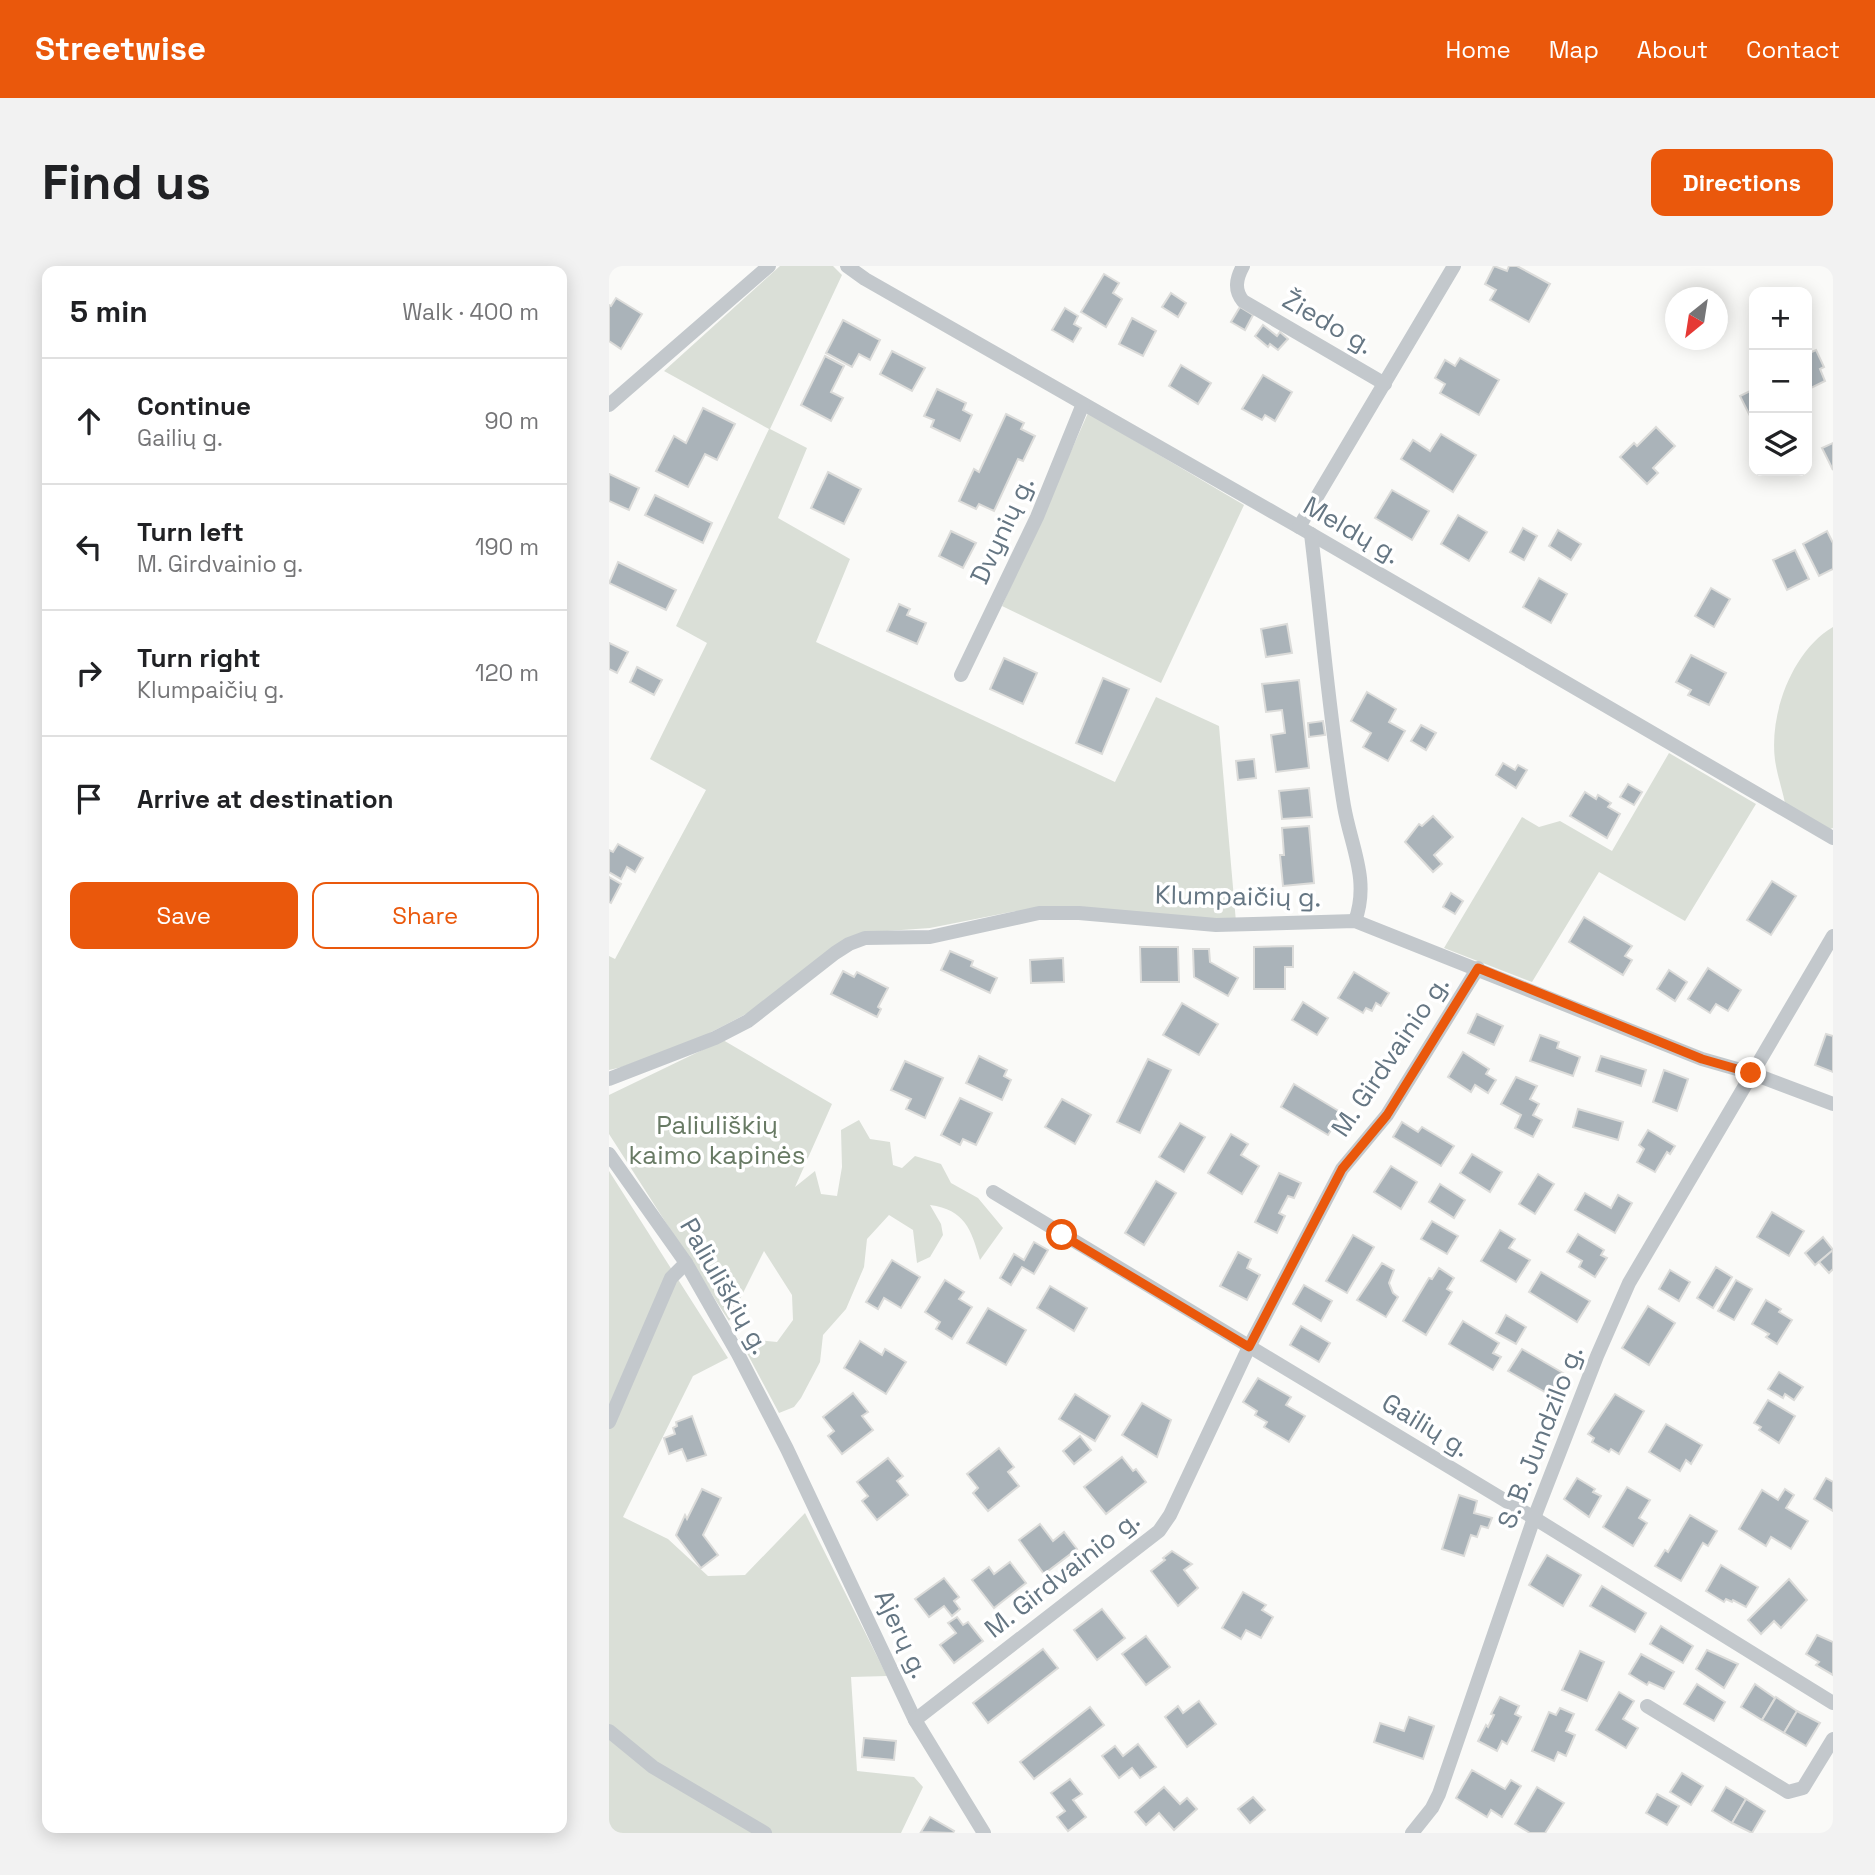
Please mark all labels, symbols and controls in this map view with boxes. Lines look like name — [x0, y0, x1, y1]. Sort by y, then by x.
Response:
text: Streetwise — [35, 28, 206, 70]
text: Home — [1445, 34, 1511, 65]
text: Map — [1549, 34, 1599, 65]
text: About — [1637, 34, 1708, 65]
text: Contact — [1746, 34, 1840, 65]
button: Directions — [1651, 149, 1833, 216]
text: Find us — [42, 151, 211, 213]
street label: Žiedo g. — [1276, 282, 1380, 362]
north arrow — [1665, 287, 1728, 350]
map controls — [1749, 287, 1812, 476]
button: + — [1749, 287, 1812, 350]
text: 5 min — [70, 292, 148, 331]
text: Walk · 400 m — [402, 297, 539, 327]
button: − — [1749, 350, 1812, 413]
text: Continue — [137, 389, 251, 423]
icon: ahead — [70, 402, 108, 440]
text: 90 m — [484, 406, 539, 436]
button: layers — [1749, 413, 1812, 476]
text: Gailių g. — [137, 423, 223, 453]
street label: Dvynių g. — [962, 471, 1042, 589]
street label: Meldų g. — [1297, 489, 1407, 571]
text: Turn left — [137, 515, 244, 549]
icon: left — [70, 528, 108, 566]
text: 190 m — [475, 532, 539, 562]
text: M. Girdvainio g. — [137, 549, 303, 579]
text: Turn right — [137, 641, 261, 675]
icon: right — [70, 654, 108, 692]
text: 120 m — [475, 658, 539, 688]
text: Klumpaičių g. — [137, 675, 284, 705]
icon: arrive — [70, 780, 108, 818]
text: Arrive at destination — [137, 782, 394, 816]
street label: Klumpaičių g. — [1155, 878, 1321, 914]
button: Save — [70, 882, 298, 949]
button: Share — [312, 882, 539, 949]
street label: M. Girdvainio g. — [1323, 969, 1457, 1143]
route end — [1735, 1057, 1766, 1088]
park label: Paliuliškių kaimo kapinės — [629, 1108, 805, 1172]
street label: Paliuliškių g. — [672, 1212, 778, 1360]
route start — [1046, 1219, 1077, 1250]
street label: S. B. Jundzilo g. — [1489, 1341, 1591, 1533]
street label: Gailių g. — [1376, 1385, 1476, 1465]
street label: M. Girdvainio g. — [978, 1503, 1146, 1645]
street label: Ajerų g. — [867, 1584, 937, 1684]

